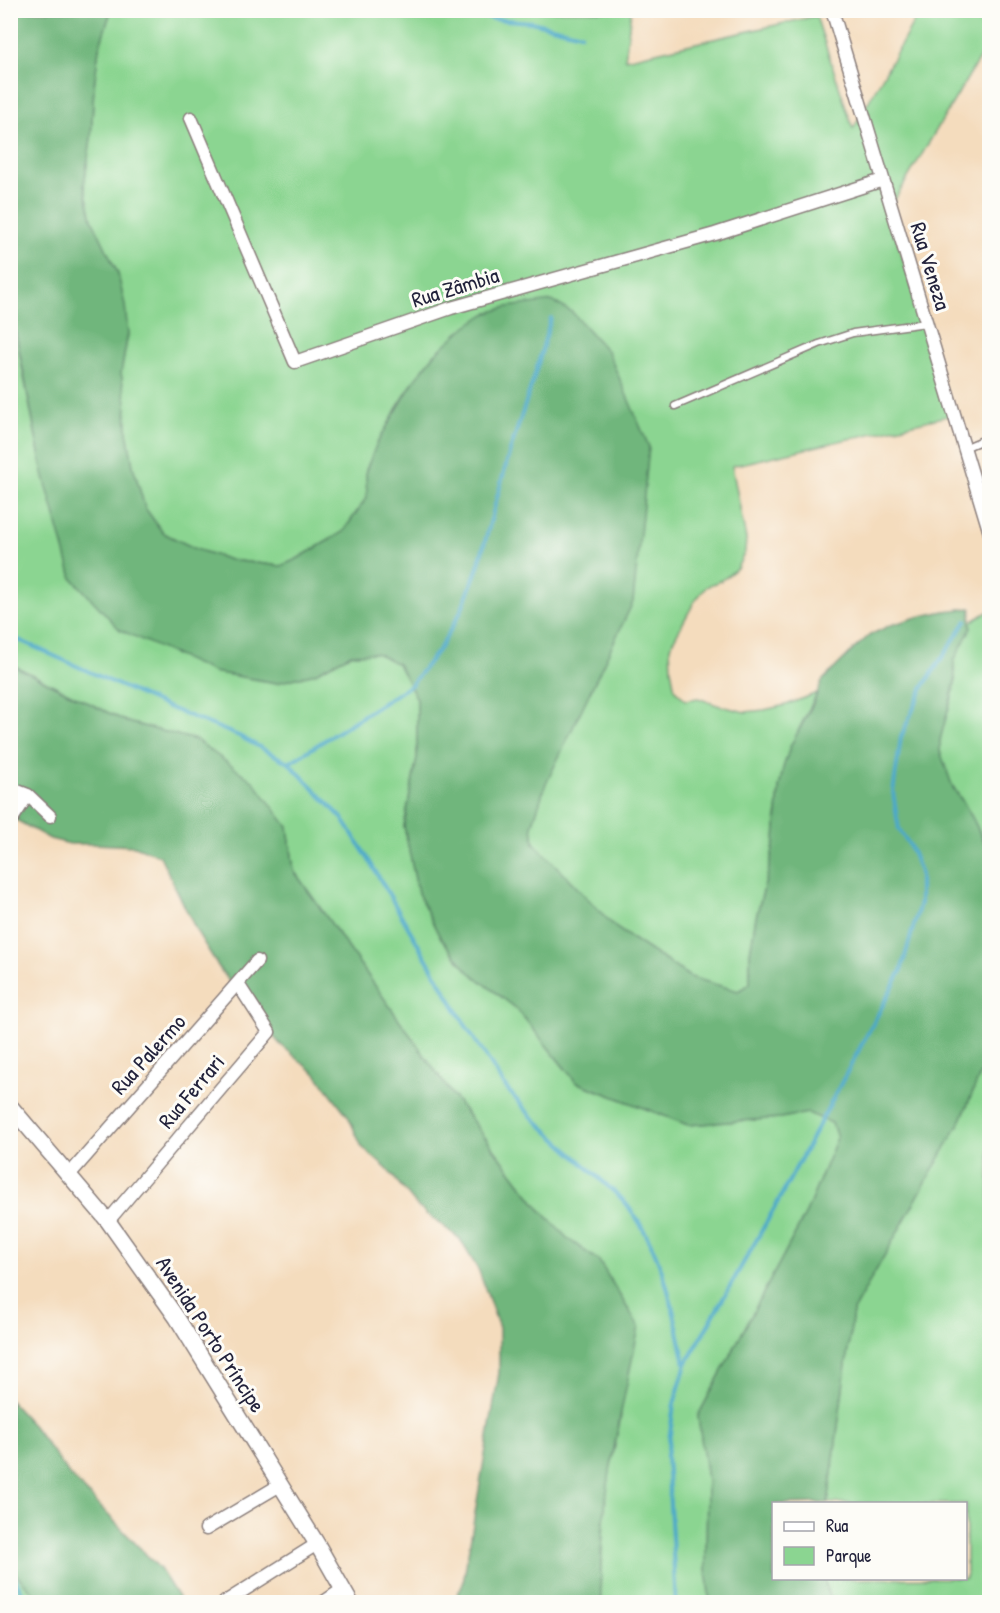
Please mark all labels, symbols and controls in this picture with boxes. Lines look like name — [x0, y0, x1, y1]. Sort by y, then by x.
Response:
street label: Rua Veneza — [903, 218, 959, 314]
street label: Rua Zâmbia — [408, 259, 503, 314]
street label: Rua Palermo — [104, 1007, 192, 1101]
street label: Rua Ferrari — [151, 1047, 231, 1135]
street label: Avenida Porto Príncipe — [149, 1250, 273, 1418]
legend — [772, 1502, 967, 1580]
text: Rua — [826, 1513, 848, 1538]
text: Parque — [826, 1543, 871, 1568]

